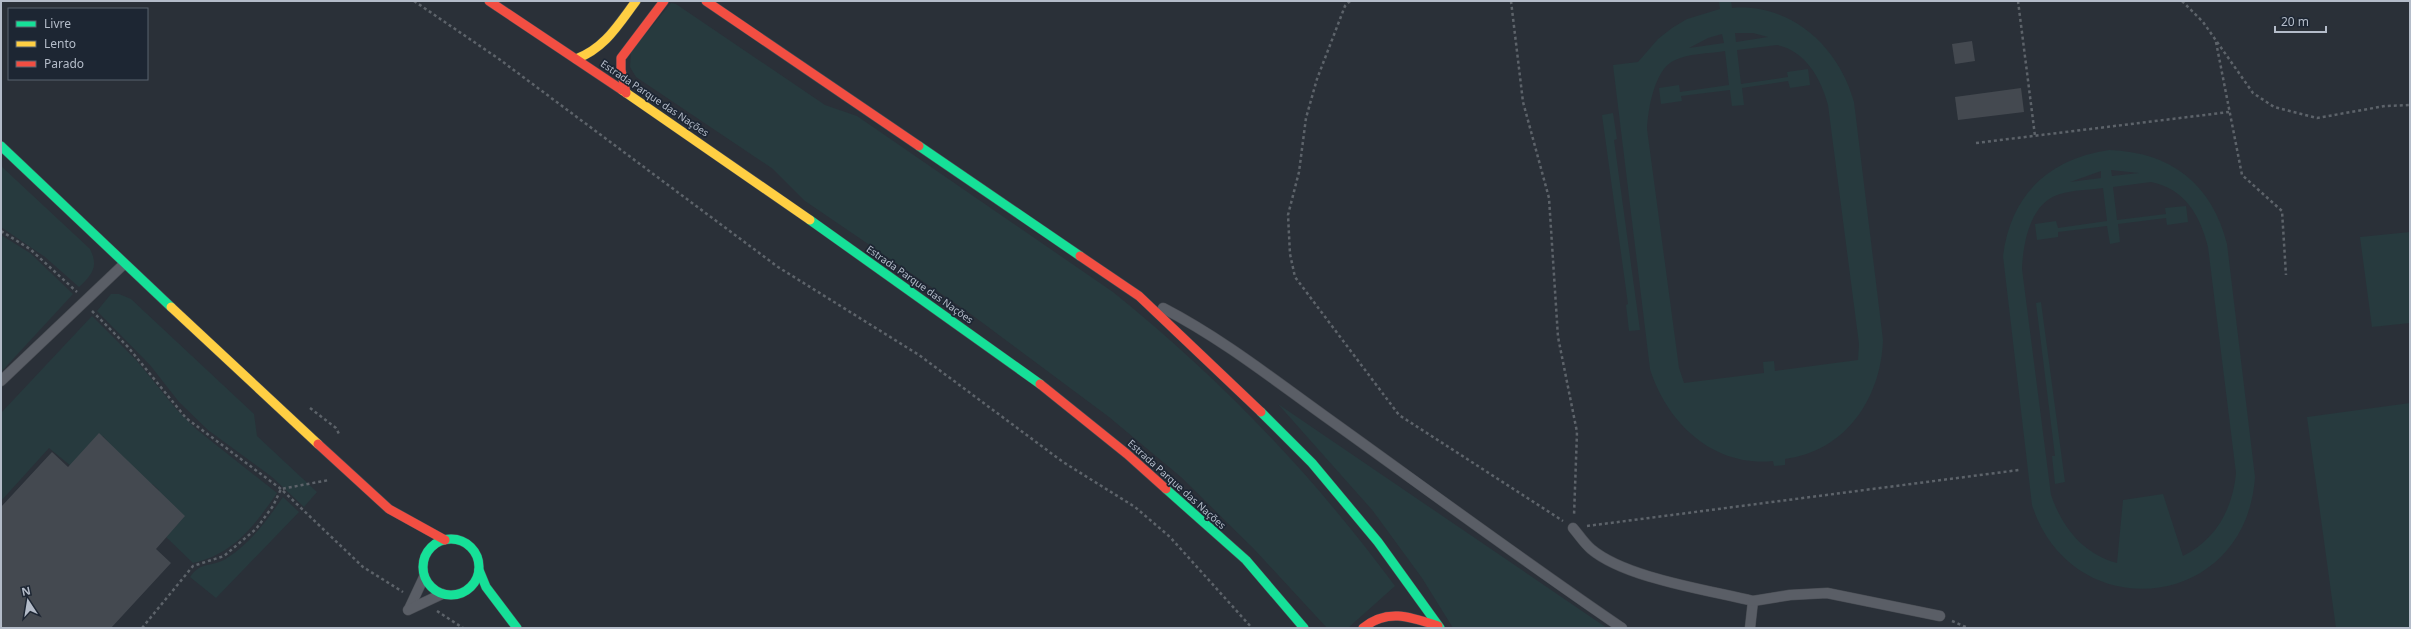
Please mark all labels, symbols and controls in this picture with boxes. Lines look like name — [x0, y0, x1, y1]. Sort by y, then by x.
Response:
legend — [8, 8, 148, 80]
scale bar — [2275, 8, 2326, 34]
text: 20 m — [2281, 13, 2309, 30]
text: Livre — [44, 15, 71, 32]
text: Lento — [44, 35, 76, 52]
text: Parado — [44, 55, 84, 72]
street label: Estrada Parque das Nações — [598, 57, 712, 140]
street label: Estrada Parque das Nações — [864, 242, 976, 326]
street label: Estrada Parque das Nações — [1125, 436, 1229, 532]
north arrow — [8, 581, 48, 621]
text: N — [20, 582, 32, 599]

